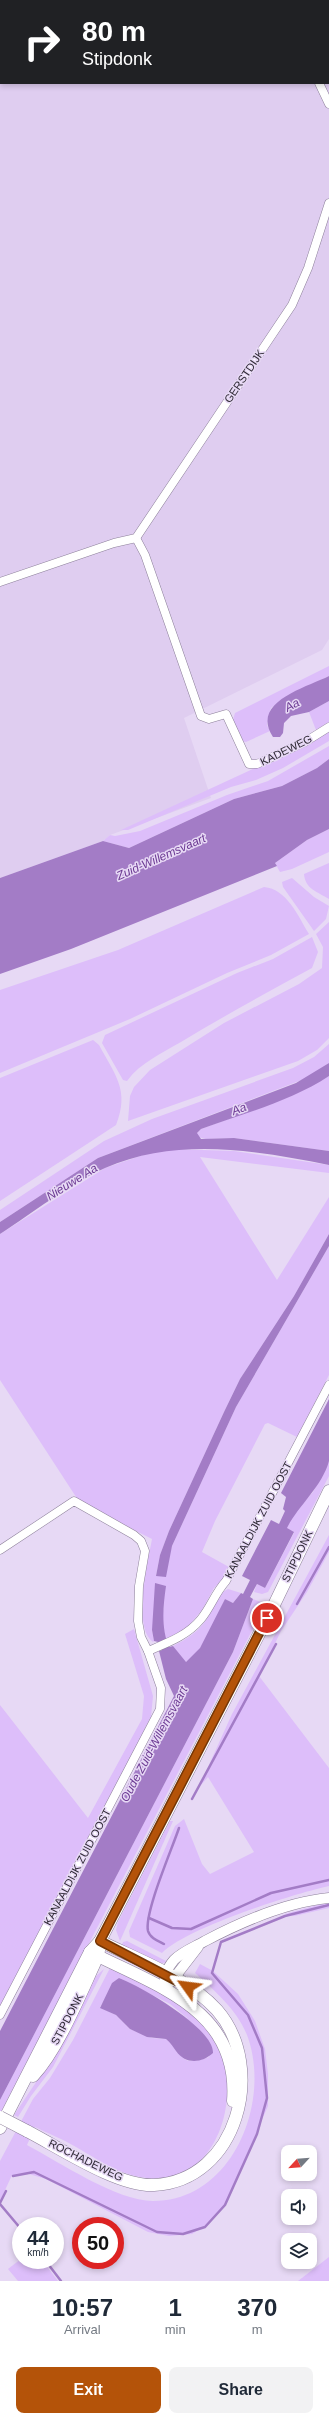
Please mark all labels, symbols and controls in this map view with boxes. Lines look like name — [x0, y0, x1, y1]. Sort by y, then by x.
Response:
icon: right — [16, 16, 68, 68]
text: 80 m — [82, 16, 146, 47]
text: Stipdonk — [82, 49, 152, 69]
street label: GERSTDIJK — [222, 347, 267, 405]
water label: Aa — [281, 695, 302, 715]
street label: KADEWEG — [258, 732, 314, 768]
water label: Zuid-Willemsvaart — [113, 831, 208, 883]
water label: Aa — [229, 1100, 249, 1119]
water label: Nieuwe Aa — [44, 1161, 100, 1203]
street label: KANAALDIJK ZUID OOST — [222, 1459, 294, 1580]
street label: STIPDONK — [279, 1528, 315, 1584]
pin — [250, 1601, 284, 1635]
icon: arrive — [256, 1607, 278, 1629]
water label: Oude Zuid-Willemsvaart — [118, 1683, 191, 1804]
street label: KANAALDIJK ZUID OOST — [41, 1806, 113, 1927]
position arrow — [167, 1966, 209, 2008]
street label: STIPDONK — [49, 1991, 86, 2047]
street label: ROCHADEWEG — [47, 2137, 125, 2183]
north arrow — [281, 2145, 317, 2181]
map controls — [281, 2145, 317, 2269]
button: sound — [281, 2189, 317, 2225]
speed limit sign: 50 — [72, 2217, 124, 2269]
text: 44 — [27, 2227, 49, 2249]
button: layers — [281, 2233, 317, 2269]
text: km/h — [27, 2247, 49, 2258]
text: 10:57 — [52, 2294, 113, 2321]
text: 1 — [168, 2294, 182, 2321]
text: 370 — [237, 2294, 277, 2321]
text: Arrival — [64, 2322, 101, 2337]
text: min — [165, 2322, 186, 2337]
text: m — [252, 2322, 263, 2337]
button: Exit — [16, 2367, 161, 2413]
button: Share — [169, 2367, 313, 2413]

